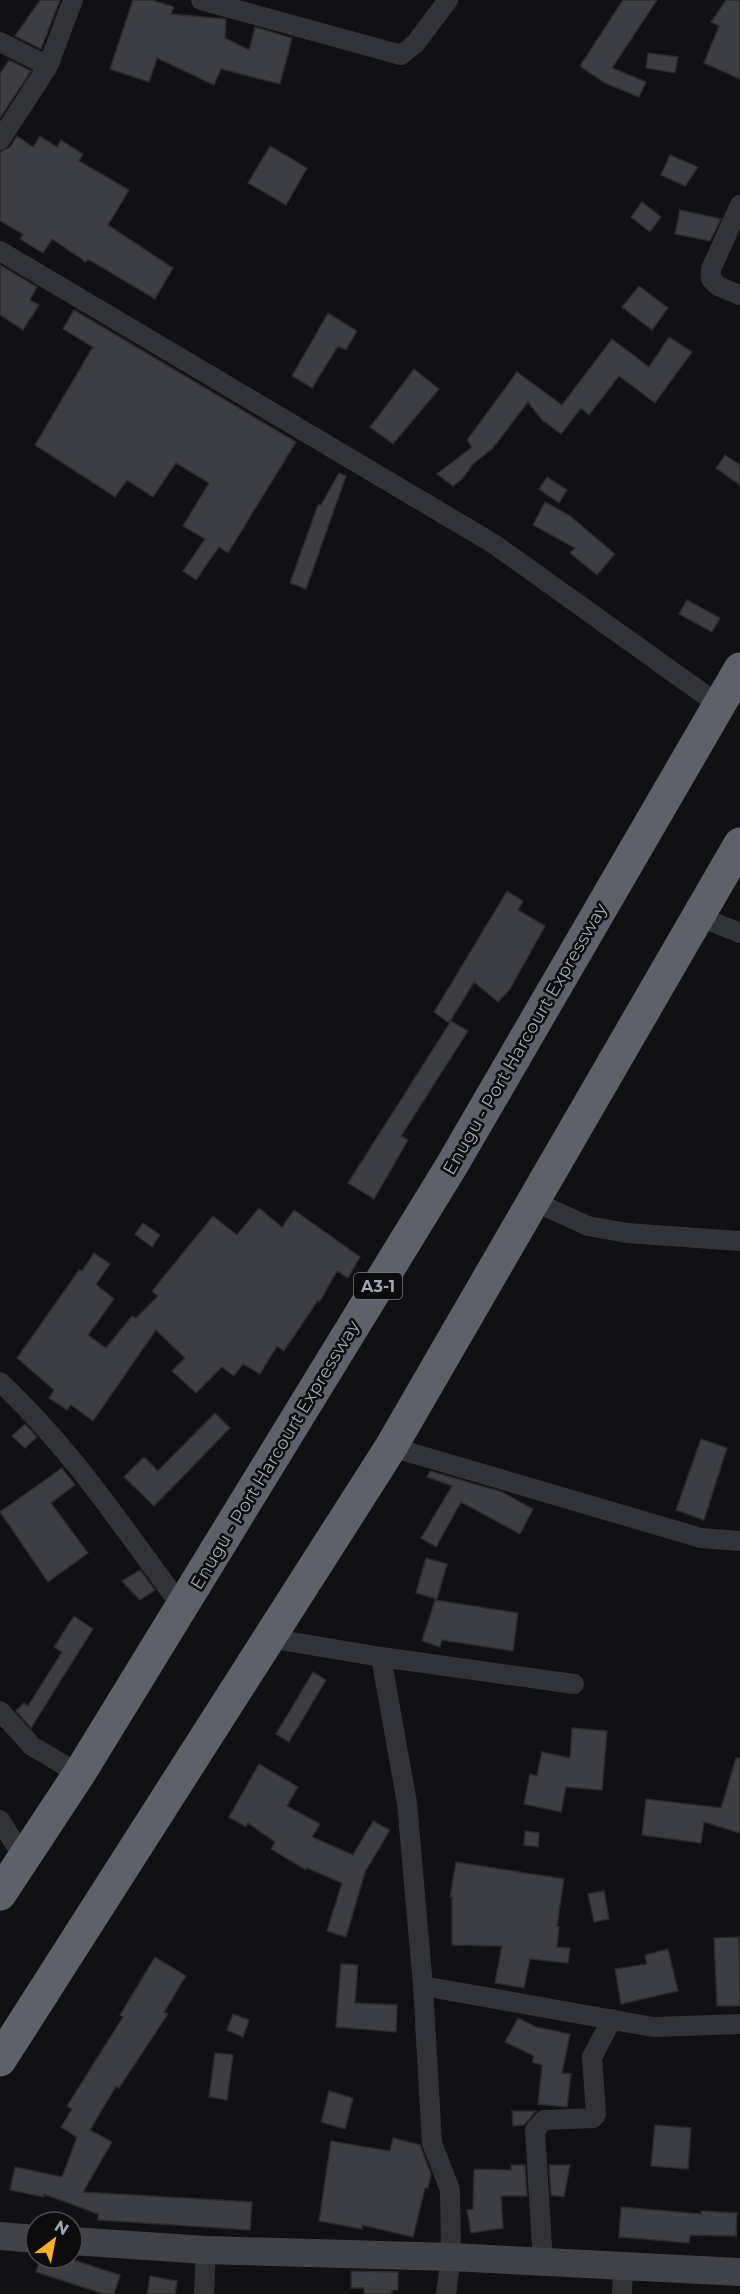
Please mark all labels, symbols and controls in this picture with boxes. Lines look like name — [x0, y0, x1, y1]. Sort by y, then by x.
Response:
street label: Enugu - Port Harcourt Expressway — [438, 899, 612, 1179]
road number: A3-1 — [354, 1273, 402, 1299]
street label: Enugu - Port Harcourt Expressway — [186, 1316, 364, 1594]
north arrow — [24, 2210, 84, 2270]
text: N — [51, 2216, 72, 2239]

